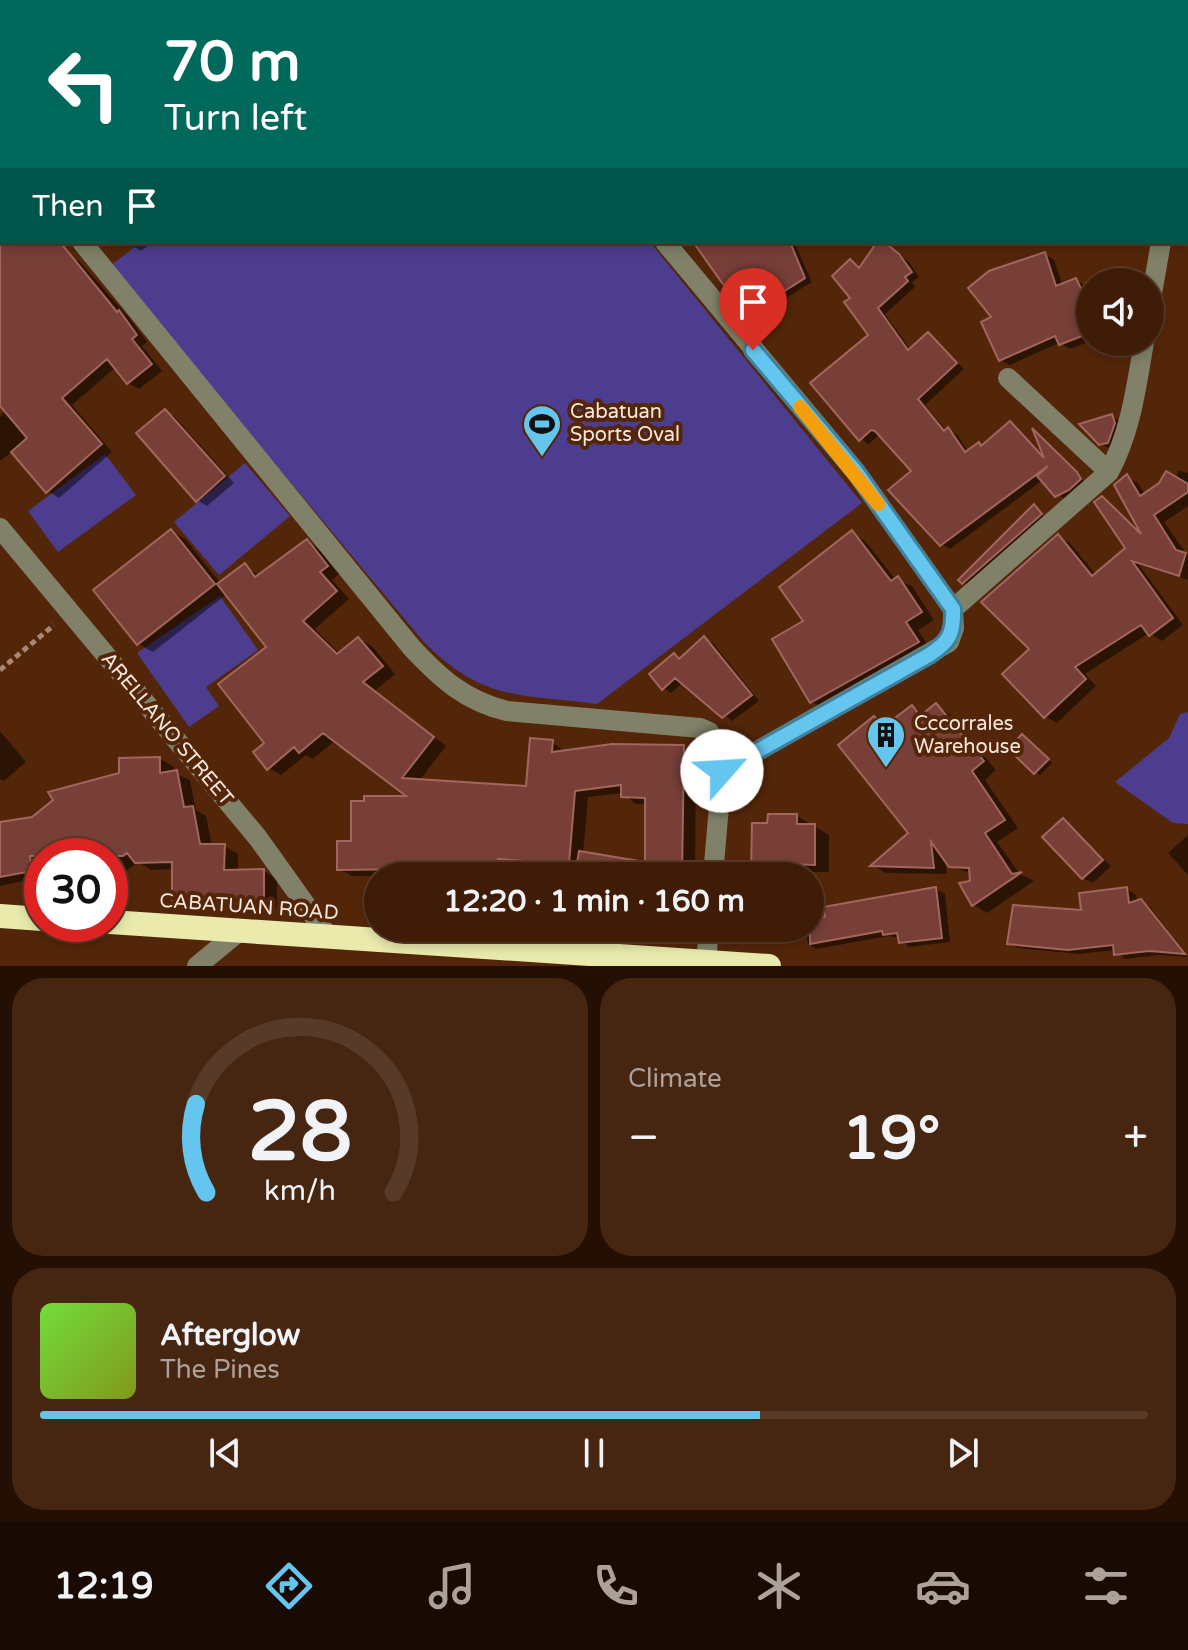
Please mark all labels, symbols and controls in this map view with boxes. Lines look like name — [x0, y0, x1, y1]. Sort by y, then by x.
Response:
text: 70 m — [164, 29, 300, 96]
icon: left — [32, 32, 136, 136]
text: Turn left — [164, 97, 307, 140]
icon: arrive — [120, 184, 164, 228]
text: Then — [32, 188, 104, 225]
pin — [719, 268, 787, 350]
map controls — [1076, 268, 1164, 356]
button: sound — [1076, 268, 1164, 356]
icon: arrive — [731, 280, 775, 324]
place label: Cabatuan Sports Oval — [570, 400, 680, 447]
sports icon: Cabatuan Sports Oval — [521, 403, 563, 458]
street label: ARELLANO STREET — [96, 647, 238, 811]
place label: Cccorrales Warehouse — [914, 712, 1021, 759]
building icon: Cccorrales Warehouse — [865, 714, 907, 769]
position arrow — [680, 729, 764, 813]
speed limit sign: 30 — [24, 838, 128, 942]
text: 12:20 · 1 min · 160 m — [443, 883, 745, 920]
street label: CABATUAN ROAD — [159, 889, 339, 925]
text: Climate — [628, 1063, 722, 1094]
text: 28 — [248, 1083, 352, 1183]
text: 19° — [842, 1103, 940, 1175]
text: − — [628, 1112, 659, 1165]
text: + — [1123, 1112, 1148, 1165]
text: km/h — [264, 1174, 336, 1208]
text: Afterglow — [160, 1317, 300, 1354]
text: The Pines — [160, 1354, 280, 1385]
icon: previous — [203, 1431, 247, 1475]
icon: pause — [572, 1431, 616, 1475]
icon: next — [941, 1431, 985, 1475]
icon: directions — [261, 1558, 317, 1614]
icon: music — [424, 1558, 480, 1614]
icon: phone — [588, 1558, 644, 1614]
icon: climate — [751, 1558, 807, 1614]
icon: car — [915, 1558, 971, 1614]
icon: filters — [1078, 1558, 1134, 1614]
text: 12:19 — [54, 1565, 154, 1608]

